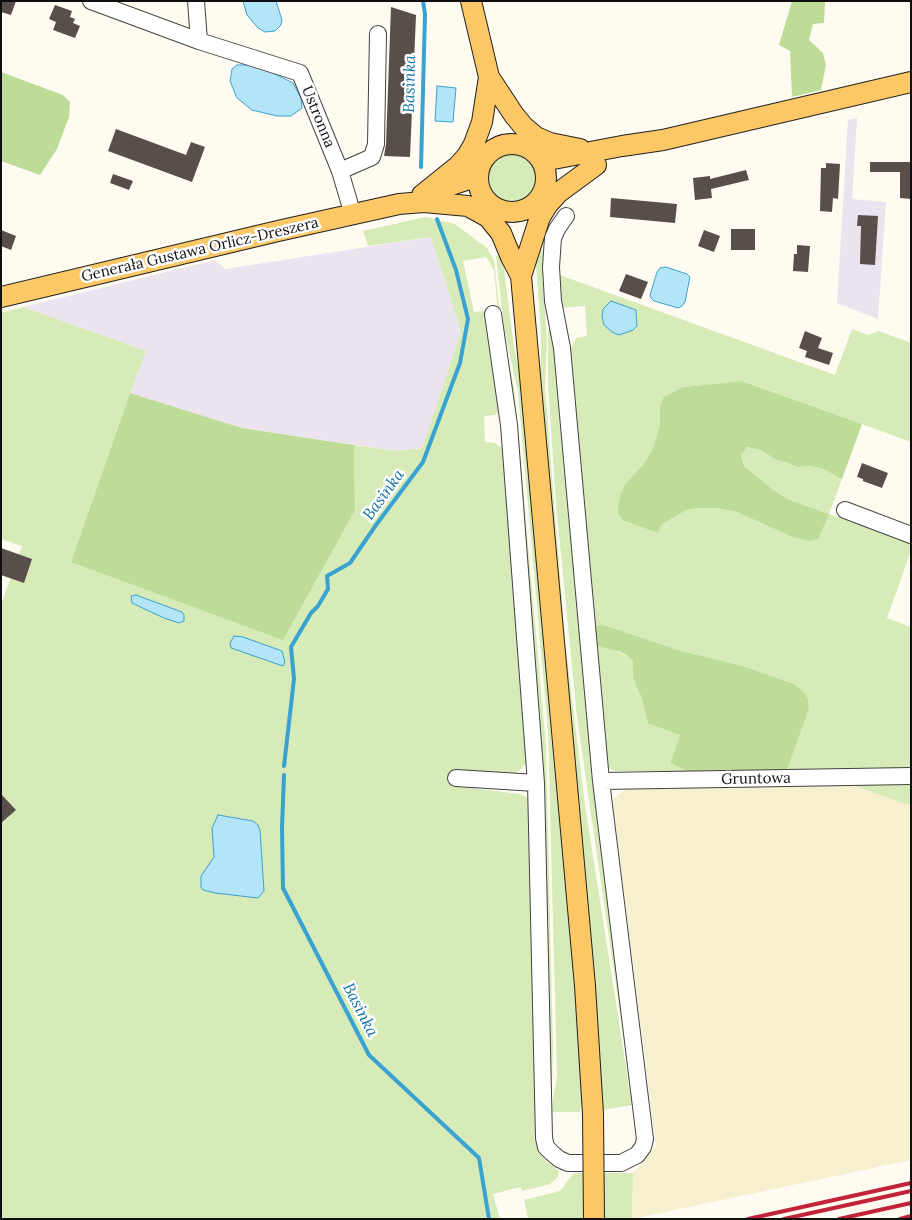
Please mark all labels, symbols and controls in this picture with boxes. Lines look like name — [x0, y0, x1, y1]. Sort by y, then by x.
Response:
water label: Basinka — [400, 55, 420, 113]
street label: Ustronna — [297, 83, 339, 151]
street label: Generała Gustawa Orlicz-Dreszera — [80, 214, 320, 286]
water label: Basinka — [359, 466, 409, 524]
street label: Gruntowa — [721, 769, 791, 789]
water label: Basinka — [338, 980, 382, 1040]

